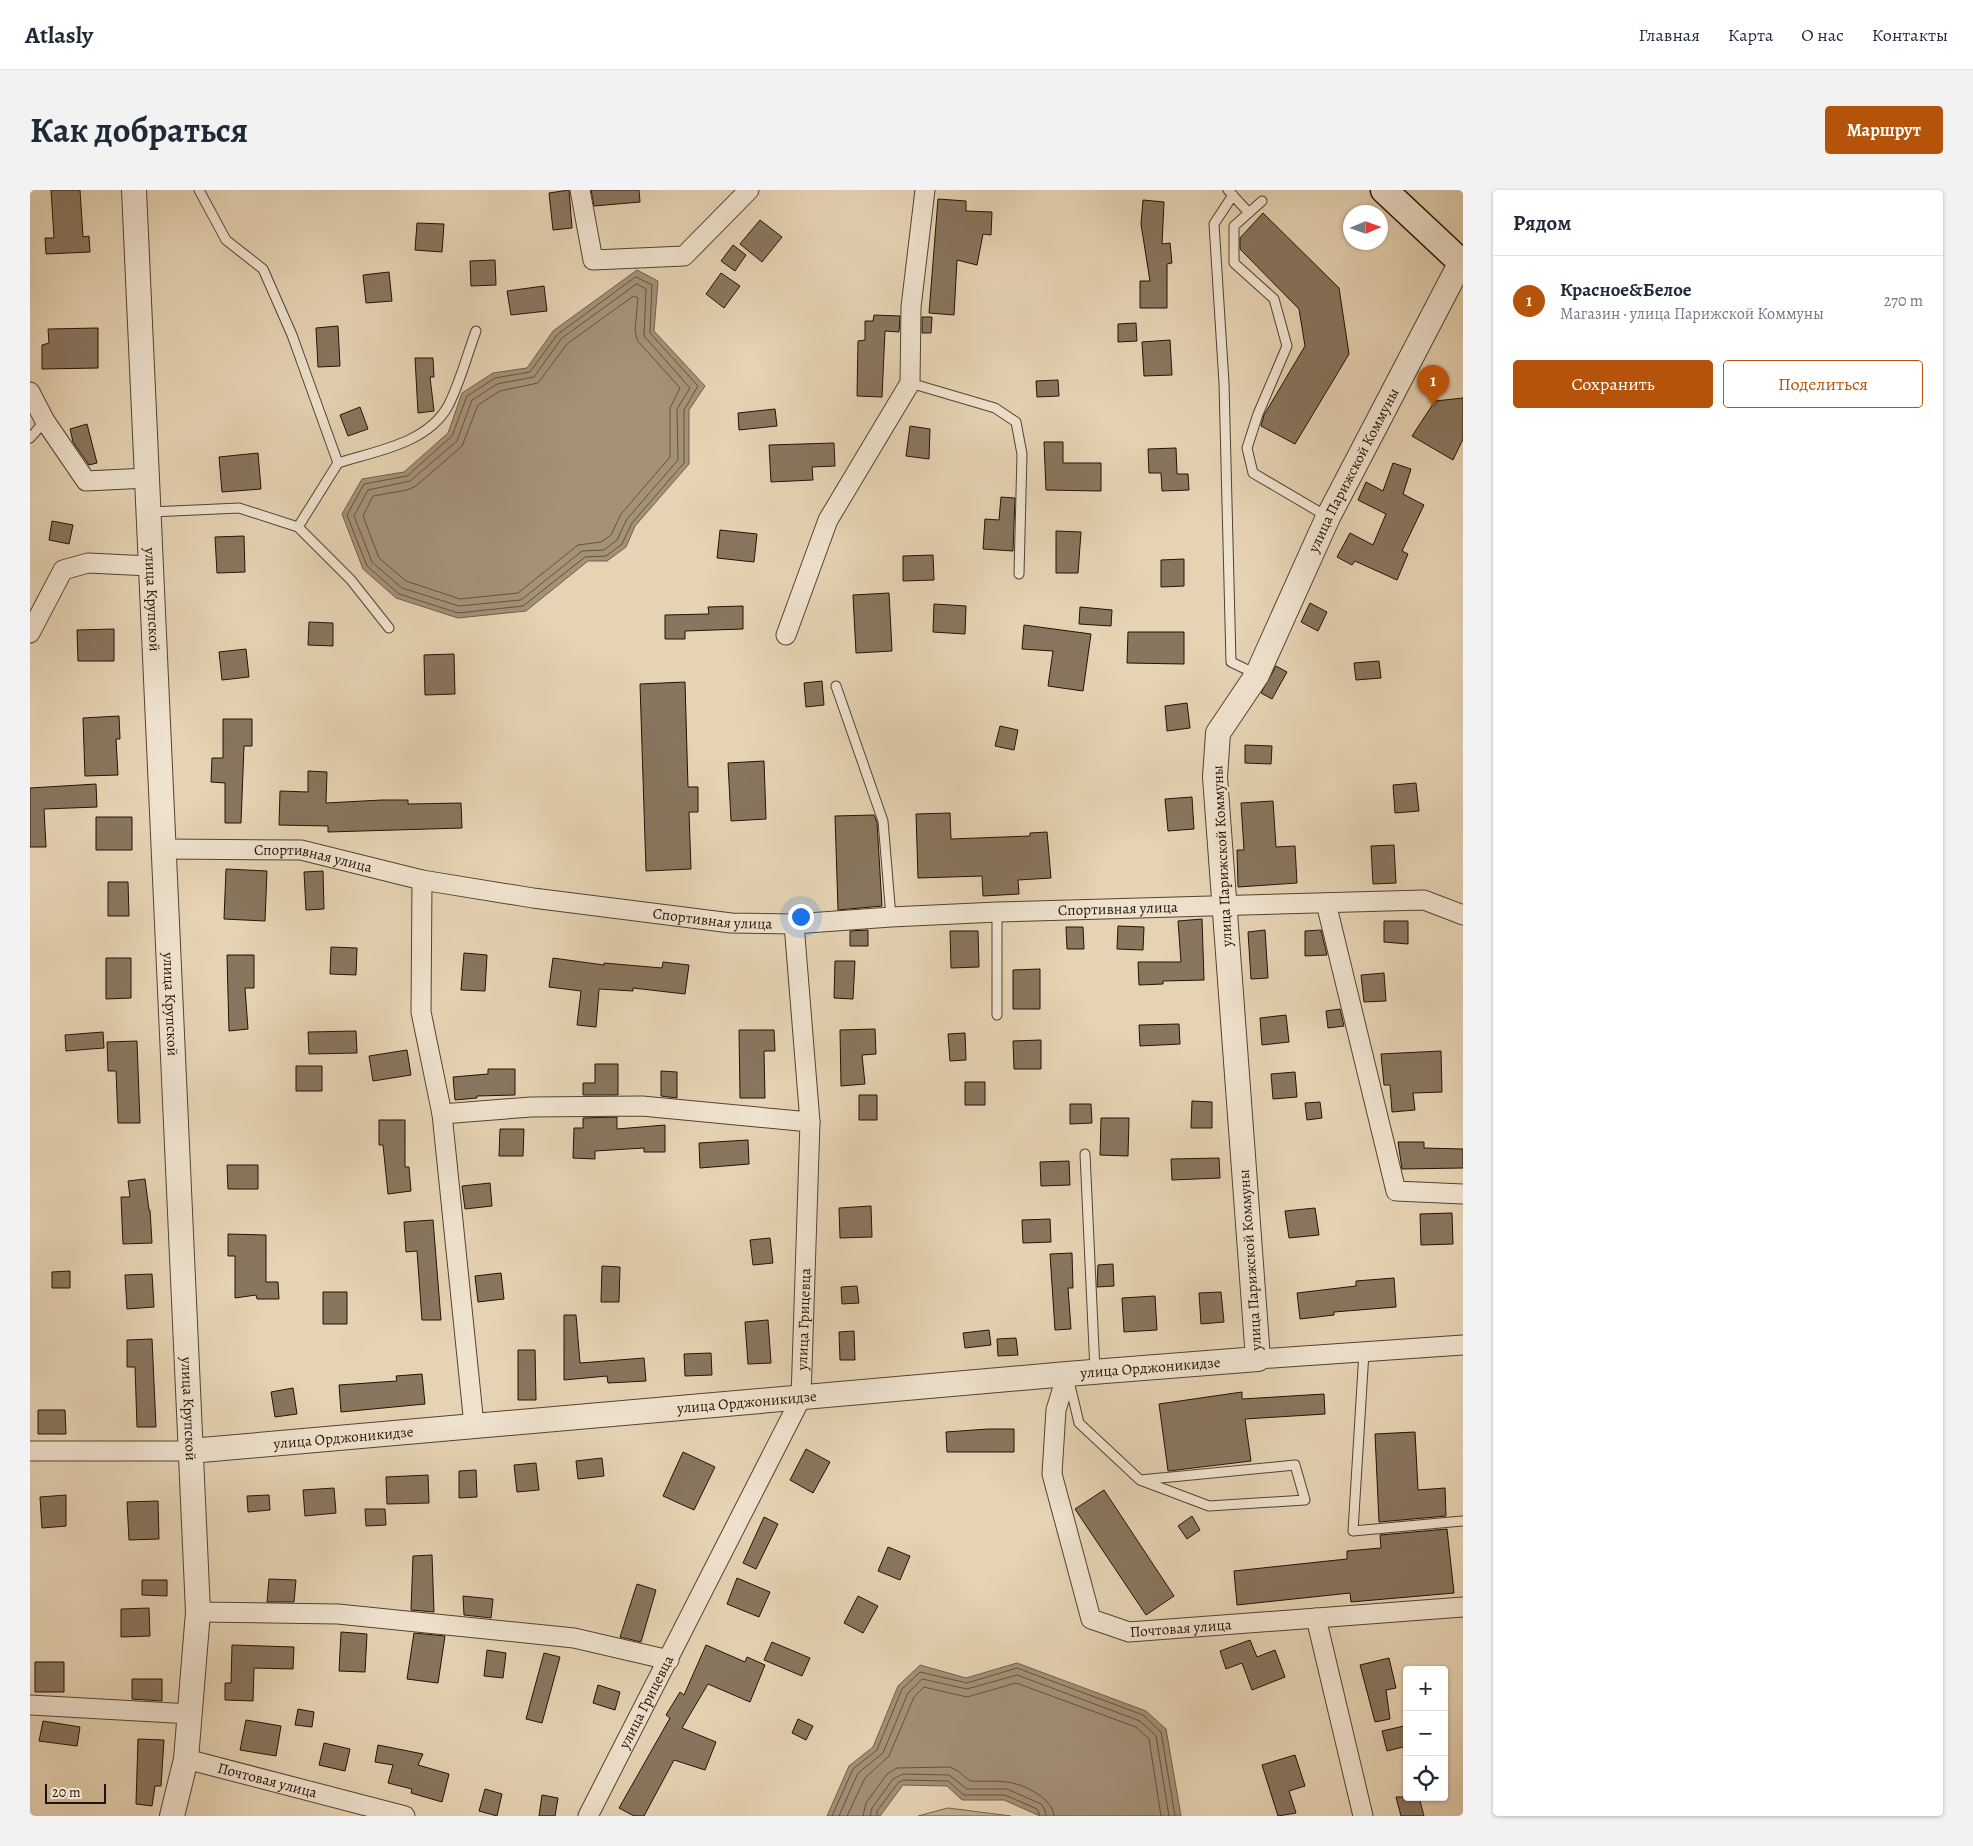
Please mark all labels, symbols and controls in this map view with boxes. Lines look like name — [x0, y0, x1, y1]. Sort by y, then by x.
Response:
text: Atlasly — [25, 19, 93, 51]
text: Главная — [1639, 23, 1700, 47]
text: Карта — [1728, 23, 1773, 47]
text: О нас — [1801, 23, 1844, 47]
text: Контакты — [1872, 23, 1948, 47]
text: Как добраться — [30, 106, 248, 154]
button: Маршрут — [1825, 106, 1943, 154]
north arrow — [1343, 205, 1388, 250]
text: Рядом — [1513, 209, 1571, 237]
text: Красное&Белое — [1560, 277, 1692, 303]
text: 1 — [1526, 290, 1532, 312]
text: 270 m — [1884, 290, 1923, 312]
text: Магазин · улица Парижской Коммуны — [1560, 303, 1824, 325]
button: Сохранить — [1513, 360, 1713, 408]
button: Поделиться — [1723, 360, 1923, 408]
pin: 1 — [1417, 365, 1449, 406]
street label: улица Парижской Коммуны — [1303, 384, 1404, 556]
street label: улица Крупской — [140, 546, 165, 652]
street label: улица Парижской Коммуны — [1207, 765, 1237, 948]
street label: Спортивная улица — [254, 840, 374, 877]
street label: Спортивная улица — [1058, 897, 1178, 920]
street label: Спортивная улица — [652, 903, 773, 934]
your location — [788, 904, 814, 930]
street label: улица Крупской — [158, 951, 183, 1057]
street label: улица Парижской Коммуны — [1234, 1169, 1266, 1352]
street label: улица Грицевца — [792, 1268, 815, 1372]
street label: улица Орджоникидзе — [1079, 1352, 1221, 1383]
street label: улица Крупской — [176, 1355, 201, 1461]
street label: улица Орджоникидзе — [675, 1386, 818, 1418]
street label: улица Орджоникидзе — [272, 1421, 414, 1454]
street label: Почтовая улица — [1129, 1614, 1232, 1642]
street label: улица Грицевца — [614, 1652, 678, 1753]
map controls — [1403, 1666, 1448, 1801]
button: + — [1403, 1666, 1448, 1711]
button: − — [1403, 1711, 1448, 1756]
button: locate — [1403, 1756, 1448, 1801]
street label: Почтовая улица — [215, 1758, 319, 1803]
scale bar — [45, 1781, 106, 1804]
text: 20 m — [52, 1783, 81, 1802]

